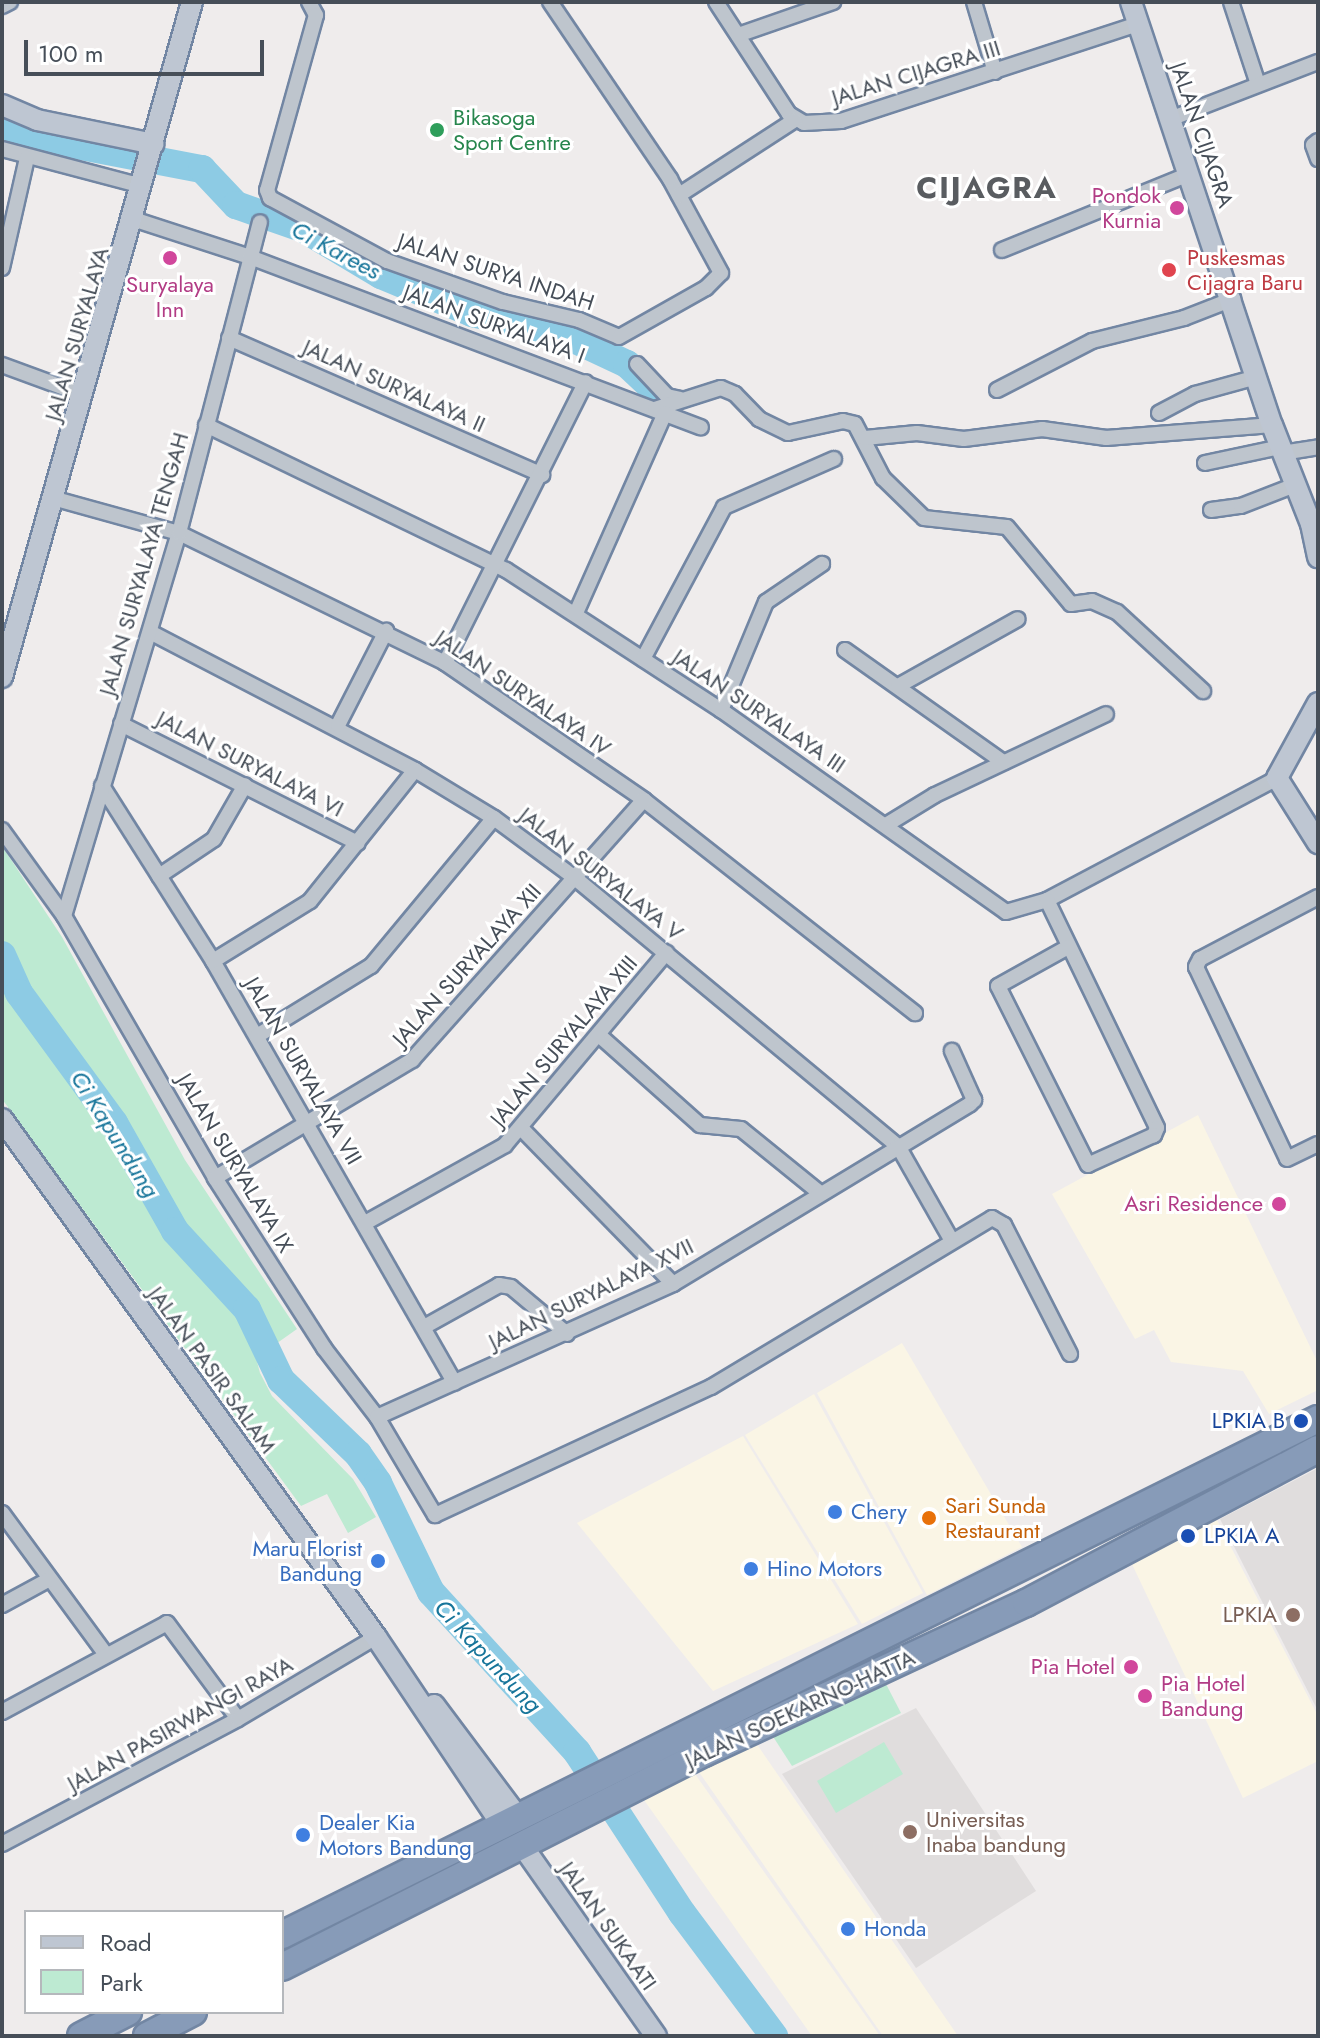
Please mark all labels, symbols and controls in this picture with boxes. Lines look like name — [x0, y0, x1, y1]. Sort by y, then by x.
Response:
scale bar — [28, 24, 268, 74]
street label: JALAN CIJAGRA III — [829, 35, 1003, 111]
text: 100 m — [38, 36, 104, 71]
street label: JALAN CIJAGRA — [1165, 59, 1239, 211]
place label: Bikasoga Sport Centre — [453, 104, 571, 156]
marker: Bikasoga Sport Centre — [428, 121, 446, 139]
district label: CIJAGRA — [916, 170, 1058, 206]
place label: Pondok Kurnia — [1092, 182, 1161, 234]
marker: Pondok Kurnia — [1168, 199, 1186, 217]
water label: Ci Karees — [287, 215, 385, 285]
street label: JALAN SURYA INDAH — [394, 228, 598, 316]
street label: JALAN SURYALAYA — [40, 244, 114, 424]
place label: Puskesmas Cijagra Baru — [1187, 244, 1303, 296]
marker: Suryalaya Inn — [161, 249, 179, 267]
marker: Puskesmas Cijagra Baru — [1158, 259, 1180, 281]
place label: Suryalaya Inn — [126, 271, 214, 322]
street label: JALAN SURYALAYA I — [399, 279, 589, 369]
street label: JALAN SURYALAYA II — [299, 334, 489, 438]
street label: JALAN SURYALAYA TENGAH — [94, 430, 194, 698]
street label: JALAN SURYALAYA IV — [430, 624, 616, 762]
street label: JALAN SURYALAYA III — [668, 643, 850, 779]
street label: JALAN SURYALAYA VI — [152, 705, 348, 823]
street label: JALAN SURYALAYA V — [514, 802, 688, 946]
street label: JALAN SURYALAYA XII — [387, 878, 547, 1052]
street label: JALAN SURYALAYA XIII — [485, 950, 643, 1132]
street label: JALAN SURYALAYA VII — [239, 973, 367, 1169]
water label: Ci Kapundung — [65, 1065, 165, 1203]
street label: JALAN SURYALAYA IX — [171, 1069, 299, 1257]
place label: Asri Residence — [1124, 1191, 1263, 1217]
marker: Asri Residence — [1270, 1195, 1288, 1213]
street label: JALAN SURYALAYA XVII — [484, 1233, 698, 1355]
street label: JALAN PASIR SALAM — [143, 1282, 281, 1458]
place label: LPKIA B — [1212, 1408, 1285, 1434]
marker: LPKIA B — [1292, 1412, 1310, 1430]
place label: Sari Sunda Restaurant — [945, 1492, 1046, 1544]
place label: Chery — [851, 1499, 907, 1525]
marker: Chery — [826, 1503, 844, 1521]
marker: Sari Sunda Restaurant — [920, 1509, 938, 1527]
place label: LPKIA A — [1204, 1523, 1279, 1549]
marker: LPKIA A — [1179, 1527, 1197, 1545]
place label: Maru Florist Bandung — [252, 1535, 362, 1586]
marker: Maru Florist Bandung — [369, 1552, 387, 1570]
place label: Hino Motors — [767, 1556, 882, 1582]
marker: Hino Motors — [742, 1560, 760, 1578]
water label: Ci Kapundung — [428, 1593, 548, 1719]
place label: LPKIA — [1223, 1602, 1277, 1628]
marker: LPKIA — [1284, 1606, 1302, 1624]
street label: JALAN SOEKARNO-HATTA — [681, 1644, 919, 1774]
street label: JALAN PASIRWANGI RAYA — [63, 1651, 297, 1797]
place label: Pia Hotel — [1031, 1654, 1115, 1680]
marker: Pia Hotel — [1122, 1658, 1140, 1676]
place label: Pia Hotel Bandung — [1161, 1670, 1245, 1722]
marker: Pia Hotel Bandung — [1136, 1687, 1154, 1705]
place label: Universitas Inaba bandung — [926, 1806, 1066, 1858]
place label: Dealer Kia Motors Bandung — [319, 1809, 472, 1860]
marker: Universitas Inaba bandung — [901, 1823, 919, 1841]
marker: Dealer Kia Motors Bandung — [294, 1826, 312, 1844]
street label: JALAN SUKAATI — [554, 1857, 662, 1995]
legend — [24, 1910, 284, 2014]
place label: Honda — [864, 1916, 926, 1942]
marker: Honda — [839, 1920, 857, 1938]
text: Road — [100, 1925, 152, 1960]
text: Park — [100, 1965, 143, 2000]

